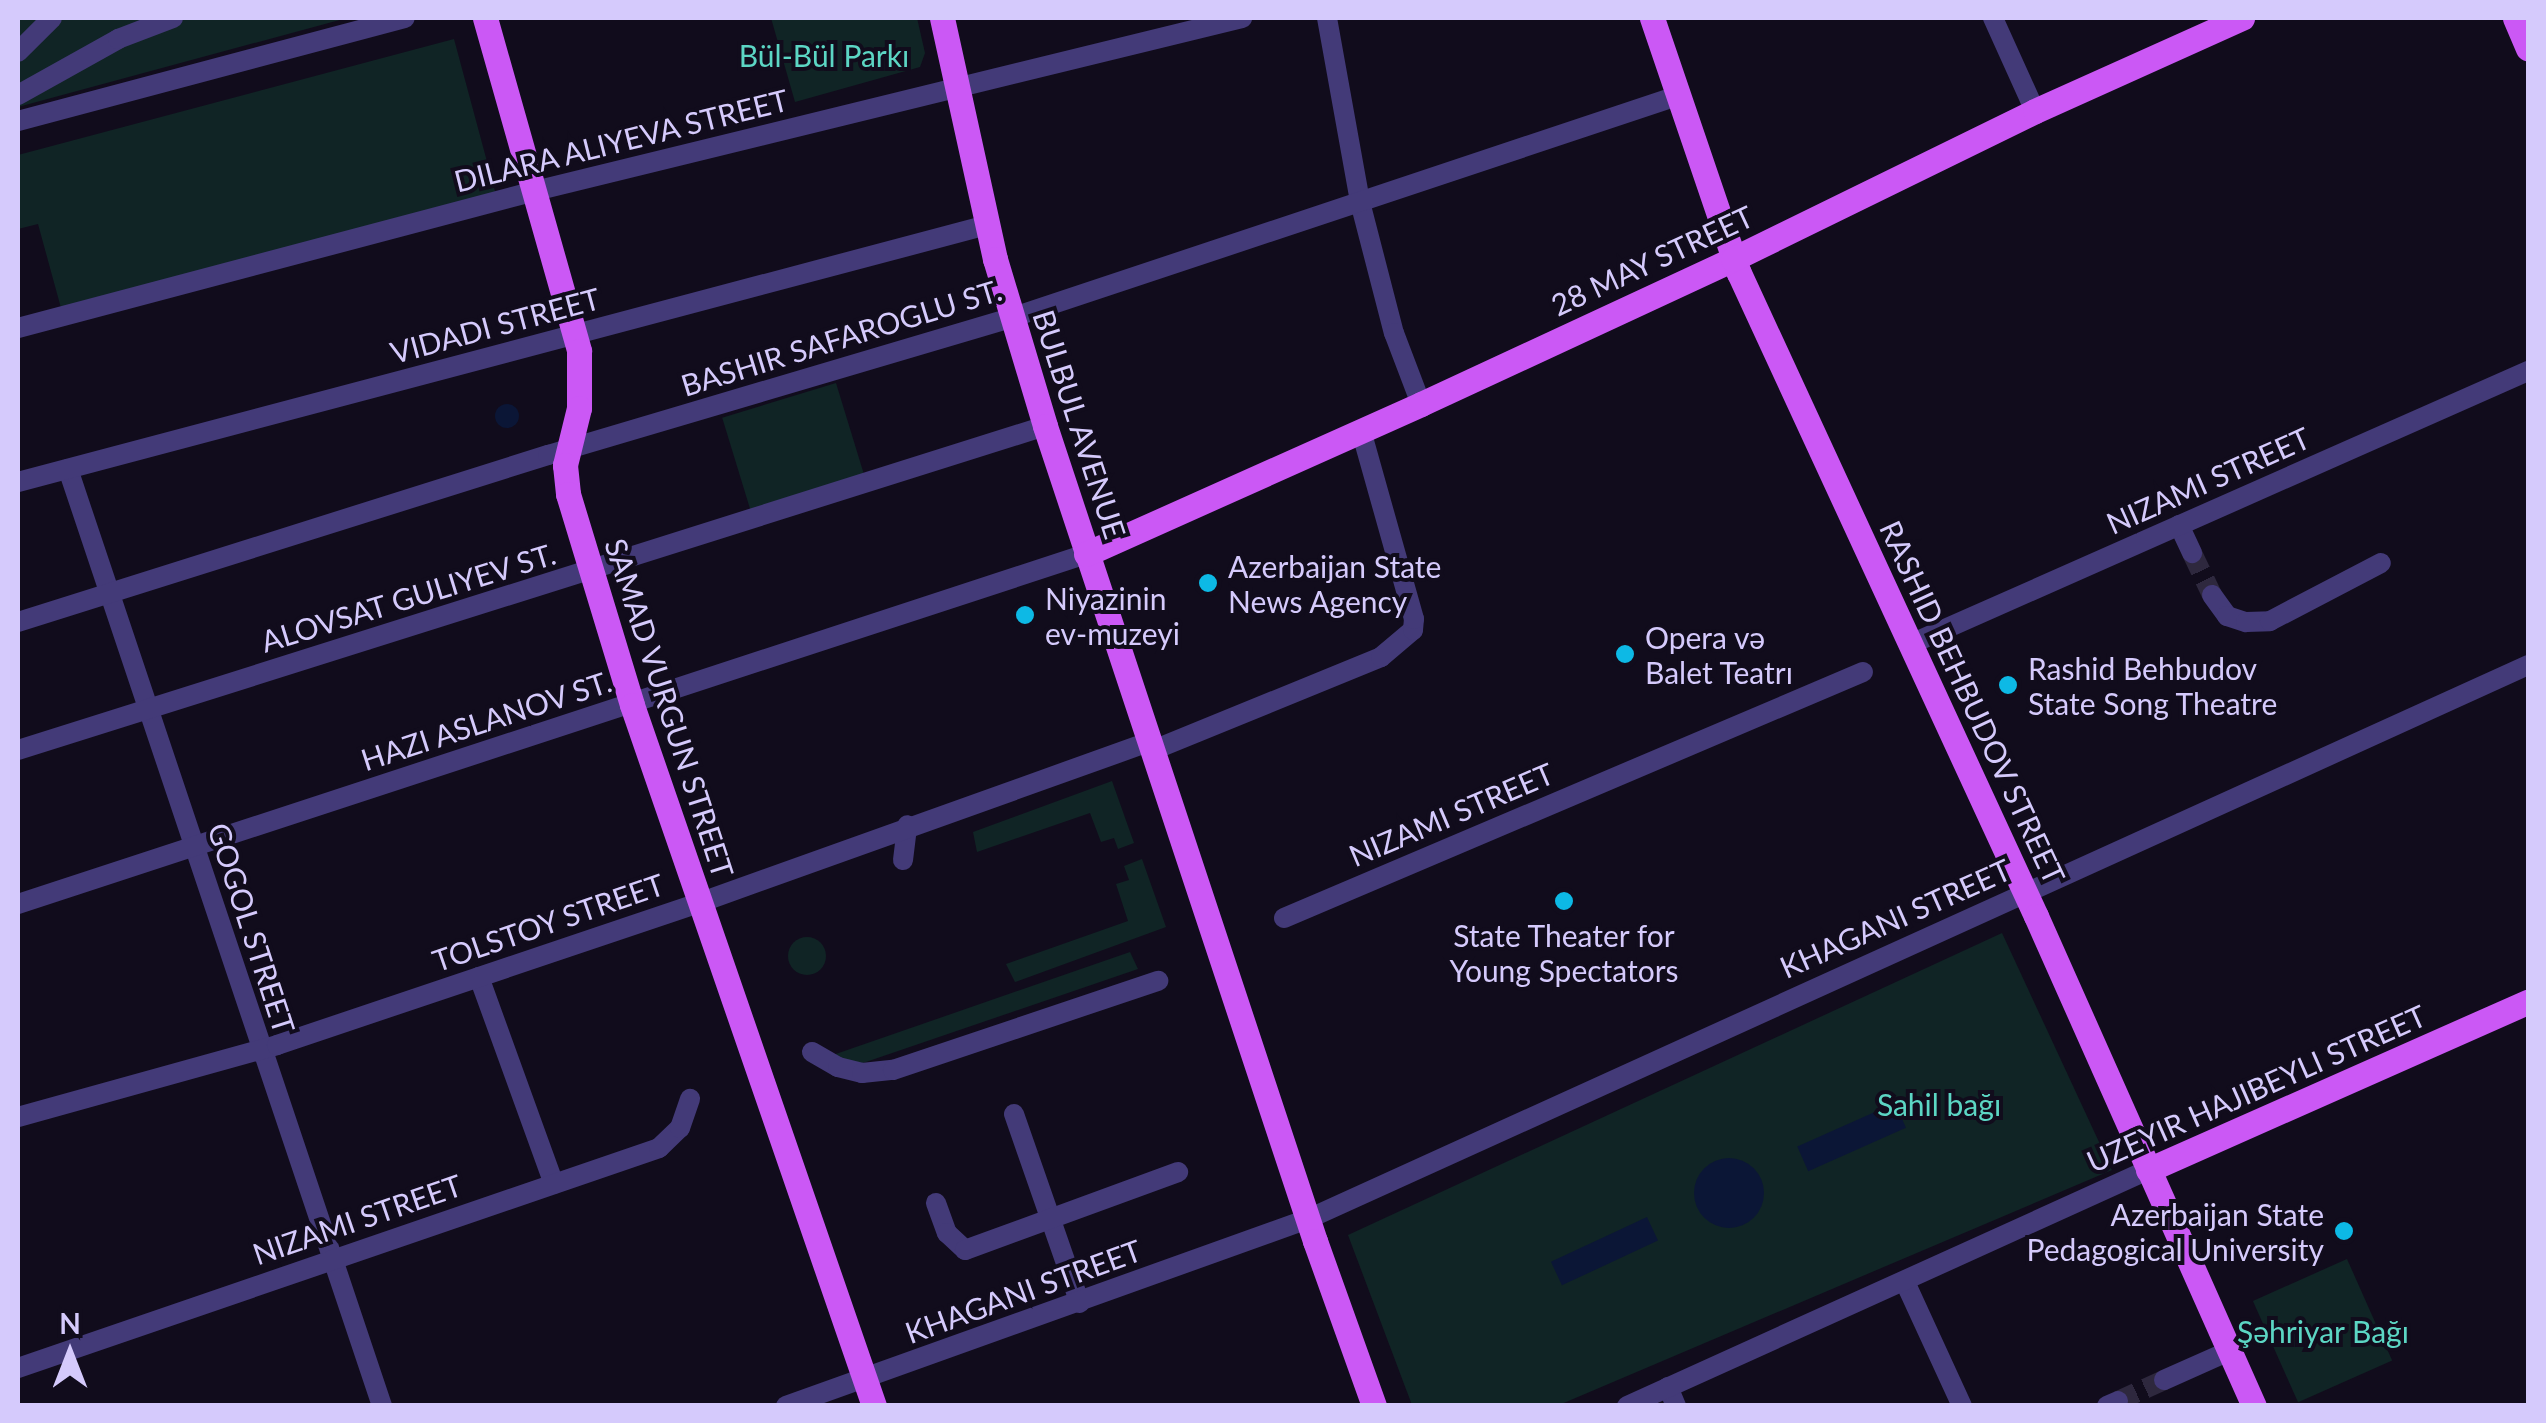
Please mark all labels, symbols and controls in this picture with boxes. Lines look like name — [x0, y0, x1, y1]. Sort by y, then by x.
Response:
park label: Bül-Bül Parkı — [739, 37, 909, 73]
street label: DILARA ALIYEVA STREET — [449, 81, 793, 199]
street label: 28 MAY STREET — [1545, 197, 1759, 323]
street label: BASHIR SAFAROGLU ST. — [676, 271, 1006, 403]
street label: VIDADI STREET — [386, 280, 604, 370]
street label: BULBUL AVENUE — [1026, 304, 1134, 544]
street label: NIZAMI STREET — [2101, 419, 2315, 541]
street label: RASHID BEHBUDOV STREET — [1873, 514, 2073, 890]
street label: SAMAD VURGUN STREET — [598, 533, 742, 883]
street label: ALOVSAT GULIYEV ST. — [255, 535, 561, 659]
place label: Azerbaijan State News Agency — [1228, 548, 1441, 618]
marker: Azerbaijan State News Agency — [1197, 572, 1219, 594]
place label: Niyazinin ev-muzeyi — [1045, 580, 1180, 650]
marker: Niyazinin ev-muzeyi — [1014, 604, 1036, 626]
place label: Opera və Balet Teatrı — [1645, 619, 1794, 690]
marker: Opera və Balet Teatrı — [1614, 643, 1636, 665]
place label: Rashid Behbudov State Song Theatre — [2028, 650, 2278, 720]
street label: HAZI ASLANOV ST. — [355, 662, 617, 778]
marker: Rashid Behbudov State Song Theatre — [1997, 674, 2019, 696]
street label: NIZAMI STREET — [1343, 755, 1559, 873]
street label: GOGOL STREET — [201, 818, 303, 1038]
street label: KHAGANI STREET — [1774, 851, 2016, 985]
street label: TOLSTOY STREET — [427, 865, 669, 979]
marker: State Theater for Young Spectators — [1553, 890, 1575, 912]
place label: State Theater for Young Spectators — [1449, 917, 1679, 988]
street label: UZEYIR HAJIBEYLI STREET — [2081, 997, 2431, 1179]
park label: Sahil bağı — [1877, 1086, 2001, 1122]
street label: NIZAMI STREET — [248, 1166, 466, 1272]
place label: Azerbaijan State Pedagogical University — [2026, 1196, 2324, 1266]
marker: Azerbaijan State Pedagogical University — [2333, 1220, 2355, 1242]
street label: KHAGANI STREET — [900, 1232, 1146, 1350]
north arrow — [20, 1303, 120, 1403]
text: N — [59, 1306, 81, 1340]
park label: Şəhriyar Bağı — [2237, 1313, 2409, 1349]

